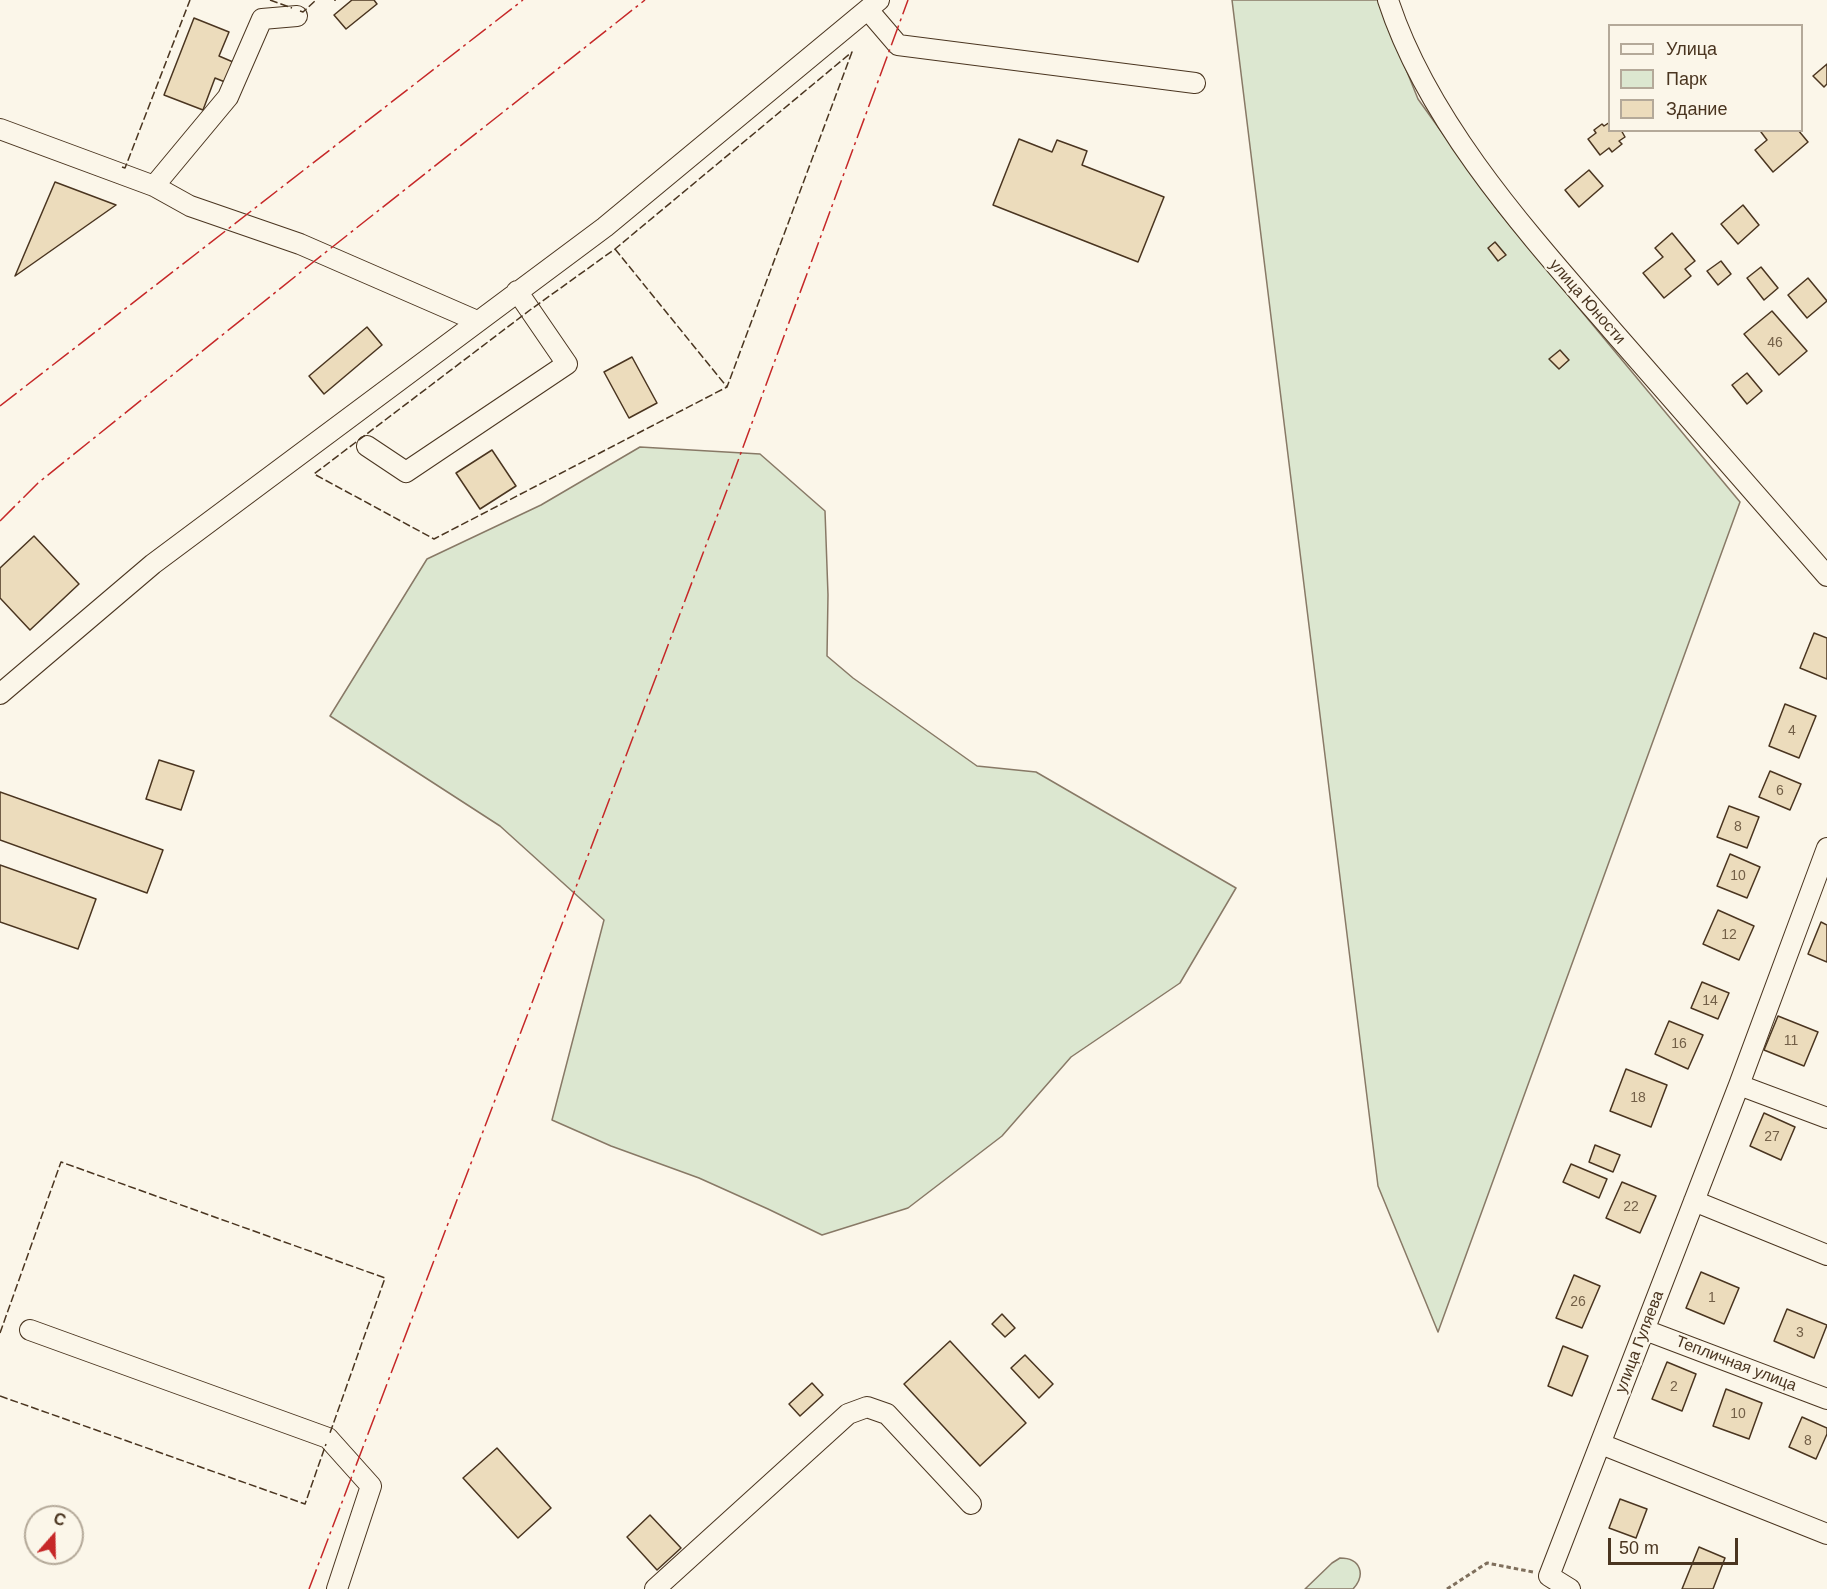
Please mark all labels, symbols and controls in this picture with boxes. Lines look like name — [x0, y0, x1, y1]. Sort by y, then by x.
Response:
legend — [1608, 24, 1803, 132]
text: Улица — [1666, 39, 1717, 59]
text: Парк — [1666, 69, 1707, 89]
text: Здание — [1666, 99, 1727, 119]
street label: улица Юности — [1545, 255, 1629, 349]
house number: 46 — [1767, 335, 1783, 351]
house number: 4 — [1788, 723, 1796, 739]
house number: 6 — [1776, 783, 1784, 799]
house number: 8 — [1734, 819, 1742, 835]
house number: 10 — [1730, 868, 1746, 884]
house number: 12 — [1721, 927, 1737, 943]
house number: 14 — [1702, 993, 1718, 1009]
house number: 11 — [1784, 1033, 1798, 1049]
house number: 16 — [1671, 1036, 1687, 1052]
house number: 18 — [1630, 1090, 1646, 1106]
house number: 27 — [1764, 1129, 1780, 1145]
house number: 22 — [1623, 1199, 1639, 1215]
street label: улица Гуляева — [1612, 1288, 1668, 1396]
house number: 1 — [1708, 1290, 1716, 1306]
house number: 26 — [1570, 1294, 1586, 1310]
house number: 3 — [1796, 1325, 1804, 1341]
street label: Тепличная улица — [1673, 1332, 1799, 1396]
house number: 2 — [1670, 1379, 1678, 1395]
house number: 10 — [1730, 1406, 1746, 1422]
house number: 8 — [1804, 1433, 1812, 1449]
north arrow — [24, 1505, 84, 1565]
text: С — [51, 1510, 68, 1529]
scale bar — [1611, 1526, 1742, 1564]
text: 50 m — [1619, 1538, 1659, 1558]

